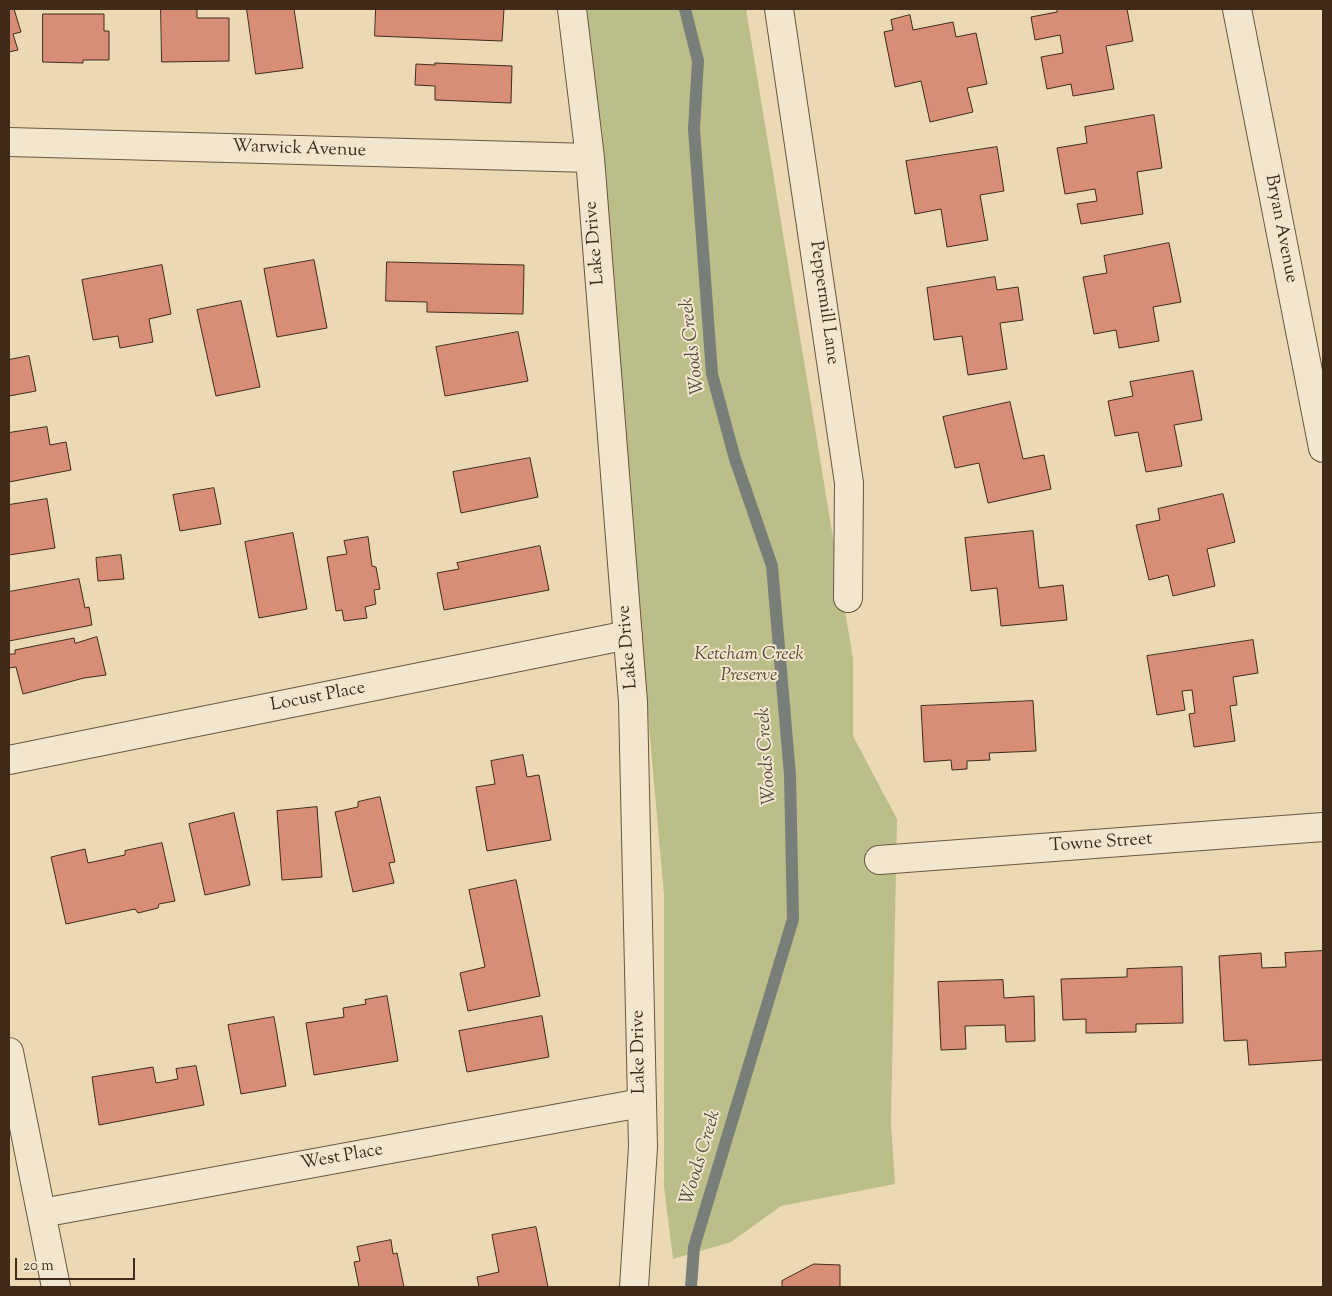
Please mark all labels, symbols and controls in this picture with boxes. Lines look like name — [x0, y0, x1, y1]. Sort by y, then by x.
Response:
street label: Warwick Avenue — [232, 137, 366, 163]
street label: Bryan Avenue — [1259, 173, 1301, 285]
street label: Lake Drive — [582, 200, 610, 286]
street label: Peppermill Lane — [804, 240, 842, 366]
water label: Woods Creek — [677, 296, 711, 396]
street label: Lake Drive — [615, 604, 643, 690]
park label: Ketcham Creek Preserve — [694, 645, 804, 688]
street label: Locust Place — [269, 678, 367, 718]
water label: Woods Creek — [753, 707, 783, 805]
street label: Towne Street — [1049, 830, 1153, 858]
street label: Lake Drive — [628, 1010, 652, 1094]
water label: Woods Creek — [677, 1108, 727, 1208]
street label: West Place — [299, 1140, 385, 1176]
scale bar — [18, 1248, 138, 1280]
text: 20 m — [23, 1256, 54, 1277]

